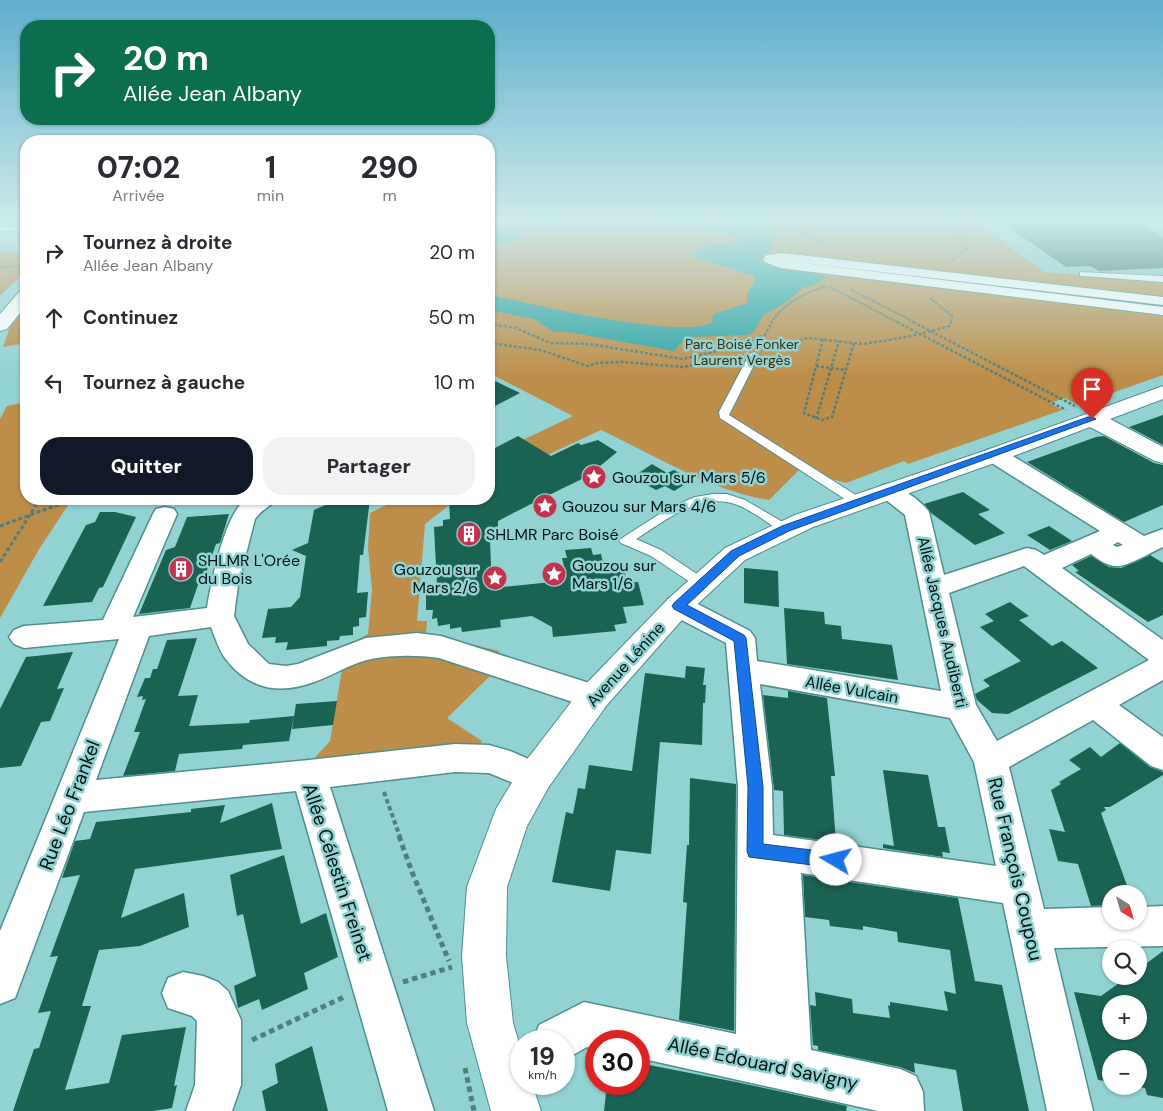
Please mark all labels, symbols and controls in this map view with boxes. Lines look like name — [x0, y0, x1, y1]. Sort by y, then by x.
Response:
text: 20 m — [123, 35, 209, 81]
icon: right — [40, 40, 105, 105]
text: Allée Jean Albany — [123, 79, 302, 108]
text: 07:02 — [97, 148, 180, 187]
text: 1 — [265, 148, 276, 187]
text: 290 — [361, 148, 418, 187]
text: Arrivée — [112, 185, 165, 206]
text: min — [257, 185, 284, 206]
text: m — [382, 185, 397, 206]
text: Tournez à droite — [83, 230, 233, 255]
icon: right — [40, 239, 68, 267]
text: 20 m — [429, 240, 475, 265]
text: Allée Jean Albany — [83, 255, 213, 276]
icon: ahead — [40, 304, 68, 332]
text: Continuez — [83, 305, 178, 330]
text: 50 m — [428, 305, 475, 330]
park label: Parc Boisé Fonker Laurent Vergès — [685, 335, 799, 369]
pin — [1071, 368, 1113, 419]
icon: left — [40, 369, 68, 397]
text: Tournez à gauche — [83, 370, 245, 395]
text: 10 m — [434, 370, 475, 395]
icon: arrive — [1078, 375, 1106, 403]
button: Quitter — [40, 437, 253, 495]
button: Partager — [263, 437, 475, 495]
place icon: Gouzou sur Mars 5/6 — [581, 464, 607, 490]
place label: Gouzou sur Mars 5/6 — [612, 467, 766, 488]
place icon: Gouzou sur Mars 4/6 — [532, 493, 558, 519]
place label: Gouzou sur Mars 4/6 — [562, 496, 716, 517]
building icon: SHLMR Parc Boisé — [456, 521, 482, 547]
place label: SHLMR Parc Boisé — [486, 524, 619, 545]
street label: Allée Jacques Audiberti — [913, 534, 972, 710]
place label: SHLMR L'Orée du Bois — [198, 550, 300, 589]
place label: Gouzou sur Mars 1/6 — [572, 555, 656, 594]
building icon: SHLMR L'Orée du Bois — [168, 556, 194, 582]
place label: Gouzou sur Mars 2/6 — [394, 559, 478, 598]
place icon: Gouzou sur Mars 1/6 — [541, 561, 567, 587]
place icon: Gouzou sur Mars 2/6 — [482, 565, 508, 591]
street label: Avenue Lénine — [582, 618, 669, 711]
street label: Allée Vulcain — [804, 671, 900, 708]
street label: Rue Léo Frankel — [33, 737, 106, 874]
street label: Rue François Coupou — [982, 775, 1049, 963]
street label: Allée Célestin Freinet — [297, 780, 378, 964]
position arrow — [809, 833, 861, 885]
north arrow — [1102, 885, 1148, 930]
map controls — [1102, 885, 1147, 1095]
button: search — [1102, 940, 1147, 985]
button: + — [1102, 995, 1147, 1040]
speed limit sign: 30 — [585, 1030, 650, 1095]
street label: Allée Edouard Savigny — [665, 1031, 861, 1096]
text: 19 — [530, 1040, 555, 1073]
button: − — [1102, 1050, 1147, 1095]
text: km/h — [528, 1067, 557, 1083]

